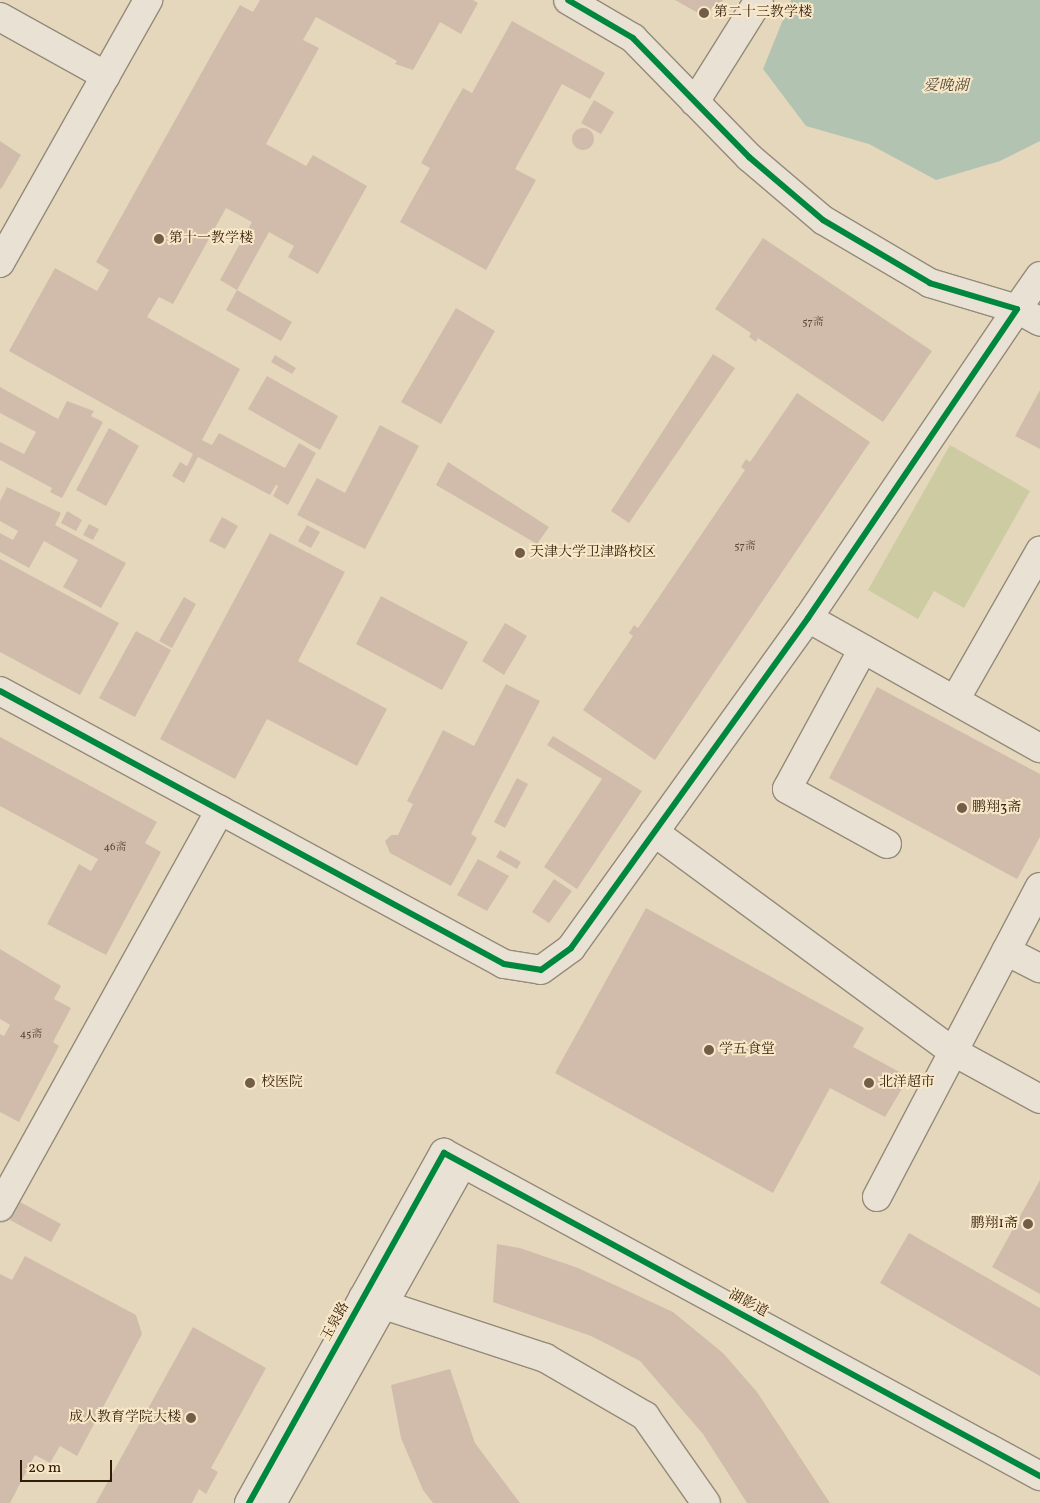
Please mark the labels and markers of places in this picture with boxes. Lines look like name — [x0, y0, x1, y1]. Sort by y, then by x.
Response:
place label: 第二十三教学楼 — [714, 5, 812, 21]
marker: 第二十三教学楼 — [698, 7, 710, 19]
place label: 第十一教学楼 — [169, 231, 253, 247]
marker: 第十一教学楼 — [153, 233, 165, 245]
place label: 天津大学卫津路校区 — [530, 545, 656, 561]
marker: 天津大学卫津路校区 — [514, 547, 526, 559]
place label: 鹏翔3斋 — [972, 800, 1021, 816]
marker: 鹏翔3斋 — [956, 802, 968, 814]
place label: 学五食堂 — [719, 1042, 775, 1058]
marker: 学五食堂 — [703, 1044, 715, 1056]
place label: 校医院 — [261, 1075, 303, 1091]
place label: 北洋超市 — [879, 1075, 935, 1091]
marker: 校医院 — [243, 1076, 257, 1090]
marker: 北洋超市 — [863, 1077, 875, 1089]
place label: 鹏翔1斋 — [971, 1216, 1018, 1232]
marker: 鹏翔1斋 — [1022, 1218, 1034, 1230]
place label: 成人教育学院大楼 — [69, 1410, 181, 1426]
marker: 成人教育学院大楼 — [185, 1412, 197, 1424]

